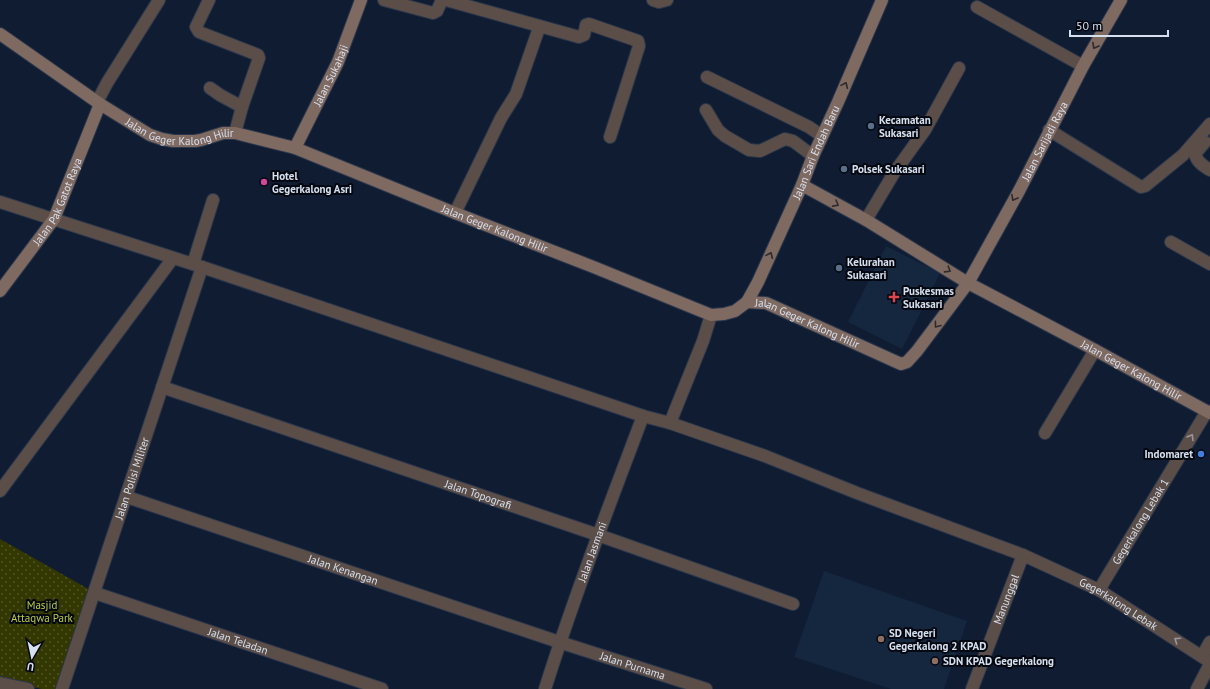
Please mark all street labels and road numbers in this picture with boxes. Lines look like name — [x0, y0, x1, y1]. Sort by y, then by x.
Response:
street label: Jalan Sukahaji — [310, 43, 351, 109]
street label: Jalan Sarijadi Raya — [1018, 99, 1071, 184]
street label: Jalan Sari Endah Baru — [789, 103, 843, 202]
street label: Jalan Geger Kalong Hilir — [122, 114, 234, 148]
street label: Jalan Pak Gatot Raya — [29, 156, 85, 249]
street label: Jalan Geger Kalong Hilir — [439, 201, 550, 256]
street label: Jalan Geger Kalong Hilir — [754, 295, 862, 351]
street label: Jalan Geger Kalong Hilir — [1078, 336, 1185, 403]
street label: Jalan Polisi Militer — [111, 435, 152, 522]
street label: Jalan Topografi — [442, 476, 514, 512]
street label: Gegerkalong Lebak 1 — [1109, 476, 1172, 567]
street label: Jalan Jasmani — [574, 520, 610, 585]
street label: Jalan Kenangan — [305, 551, 380, 588]
street label: Manunggal — [990, 571, 1022, 626]
street label: Gegerkalong Lebak — [1077, 575, 1161, 634]
street label: Jalan Teladan — [205, 624, 270, 657]
street label: Jalan Purnama — [597, 648, 667, 683]

